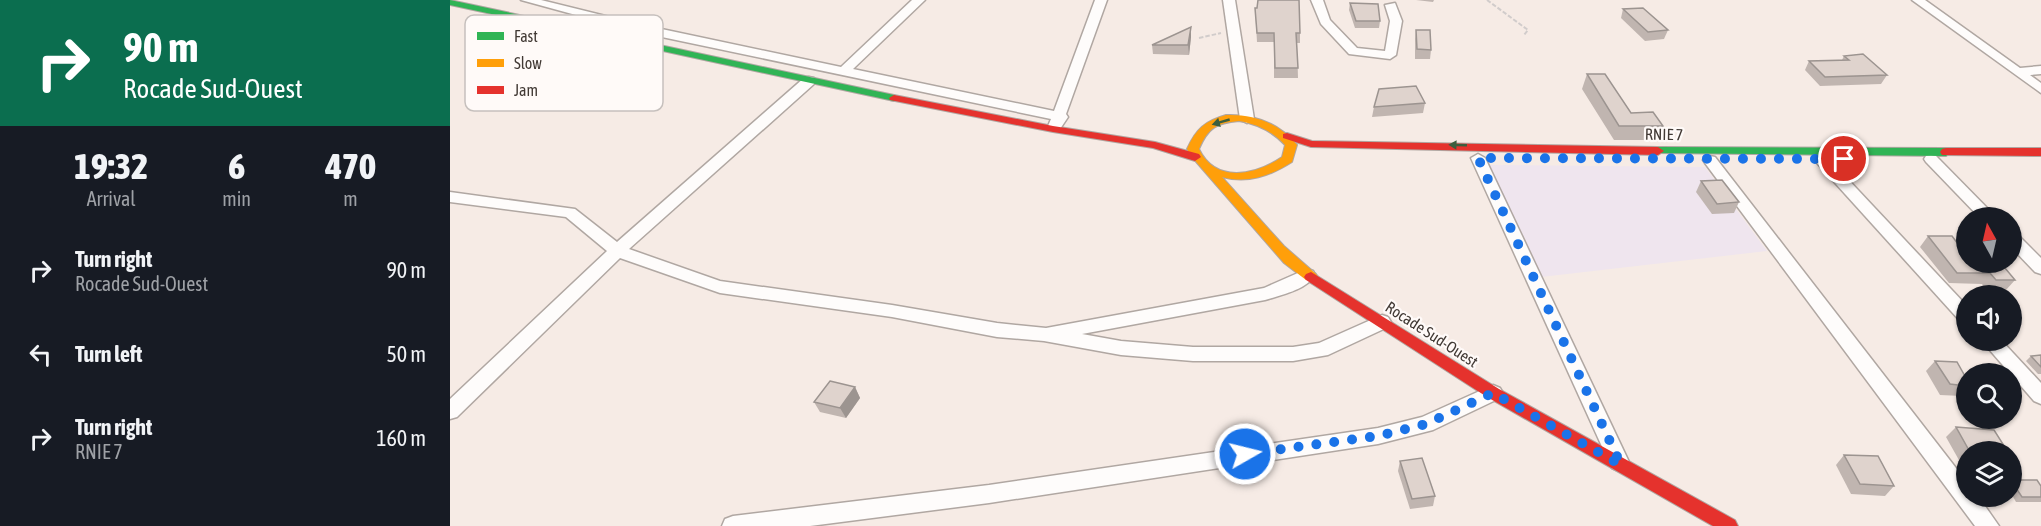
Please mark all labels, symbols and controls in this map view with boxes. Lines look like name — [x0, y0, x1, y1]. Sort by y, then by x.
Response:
legend — [465, 15, 663, 111]
text: 90 m — [123, 23, 198, 71]
icon: right — [24, 24, 102, 102]
text: Fast — [514, 27, 538, 45]
text: Slow — [514, 54, 542, 72]
text: Rocade Sud-Ouest — [123, 73, 303, 104]
text: Jam — [514, 81, 538, 99]
one-way arrow — [1212, 118, 1230, 127]
street label: RNIE 7 — [1645, 125, 1683, 143]
pin — [1818, 133, 1869, 184]
one-way arrow — [1448, 141, 1467, 150]
icon: arrive — [1827, 142, 1860, 175]
text: 19:32 — [74, 145, 148, 187]
text: 6 — [228, 145, 245, 187]
text: 470 — [325, 145, 376, 187]
text: Arrival — [87, 187, 136, 210]
text: min — [222, 187, 251, 210]
text: m — [343, 187, 358, 210]
north arrow — [1956, 207, 2022, 273]
map controls — [1956, 207, 2022, 507]
text: Turn right — [75, 246, 152, 272]
icon: right — [24, 254, 57, 287]
text: 90 m — [386, 257, 426, 283]
text: Rocade Sud-Ouest — [75, 272, 208, 295]
button: sound — [1956, 285, 2022, 351]
street label: Rocade Sud-Ouest — [1382, 297, 1482, 371]
icon: left — [24, 338, 57, 371]
text: Turn left — [75, 341, 142, 367]
text: 50 m — [386, 341, 426, 367]
button: search — [1956, 363, 2022, 429]
text: Turn right — [75, 414, 152, 440]
icon: right — [24, 422, 57, 455]
position arrow — [1213, 422, 1277, 486]
text: 160 m — [376, 425, 426, 451]
text: RNIE 7 — [75, 440, 123, 463]
button: layers — [1956, 441, 2022, 507]

